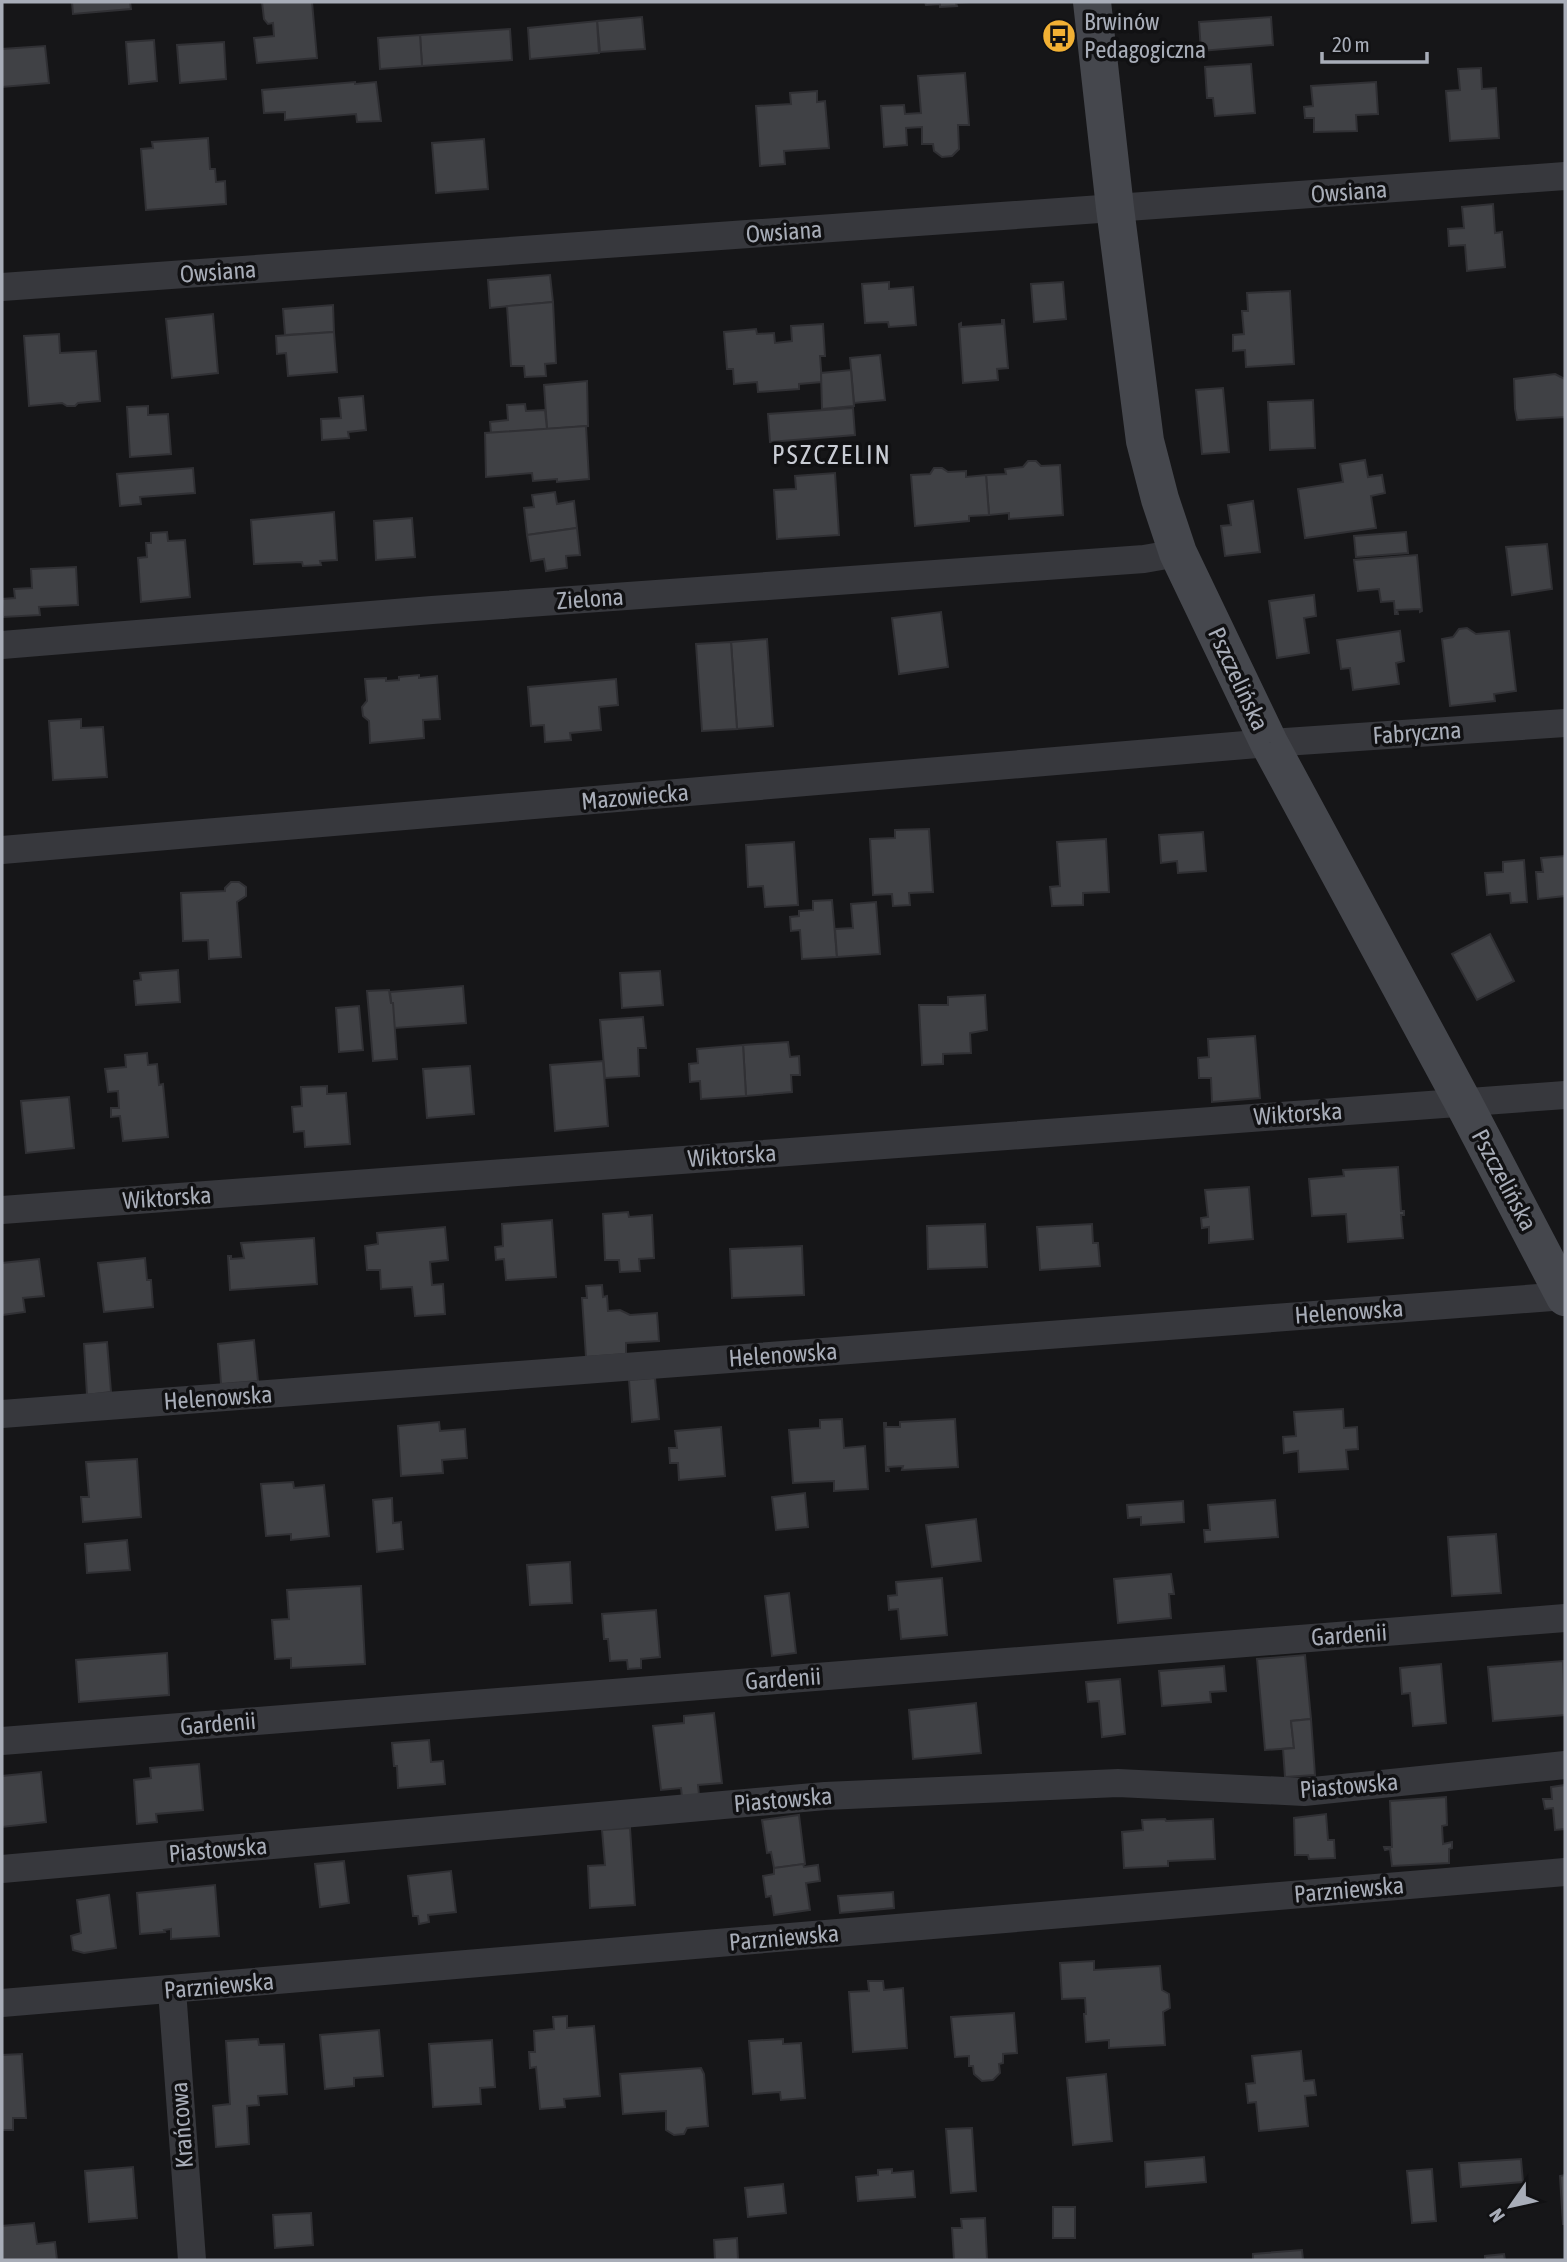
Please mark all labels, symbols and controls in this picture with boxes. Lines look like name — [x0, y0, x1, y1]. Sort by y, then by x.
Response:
place label: Brwinów Pedagogiczna — [1084, 8, 1206, 63]
bus stop icon: Brwinów Pedagogiczna — [1040, 17, 1078, 55]
scale bar — [1322, 21, 1427, 65]
text: 20 m — [1332, 32, 1370, 56]
street label: Owsiana — [1310, 175, 1388, 208]
street label: Owsiana — [745, 215, 823, 248]
street label: Owsiana — [179, 255, 257, 288]
district label: PSZCZELIN — [772, 440, 892, 470]
street label: Zielona — [555, 583, 625, 614]
street label: Pszczelińska — [1203, 623, 1274, 735]
street label: Fabryczna — [1372, 716, 1462, 749]
street label: Mazowiecka — [580, 778, 690, 815]
street label: Wiktorska — [1253, 1097, 1343, 1130]
street label: Pszczelińska — [1467, 1125, 1542, 1235]
street label: Wiktorska — [687, 1139, 777, 1172]
street label: Wiktorska — [122, 1181, 212, 1214]
street label: Helenowska — [1294, 1294, 1404, 1329]
street label: Helenowska — [728, 1337, 838, 1372]
street label: Helenowska — [163, 1380, 273, 1415]
street label: Gardenii — [1310, 1618, 1388, 1651]
street label: Gardenii — [744, 1662, 822, 1695]
street label: Gardenii — [179, 1707, 257, 1740]
street label: Piastowska — [1299, 1768, 1399, 1803]
street label: Piastowska — [733, 1782, 833, 1817]
street label: Piastowska — [168, 1832, 268, 1867]
street label: Parzniewska — [1293, 1871, 1405, 1908]
street label: Parzniewska — [728, 1919, 840, 1956]
street label: Parzniewska — [163, 1967, 275, 2004]
street label: Krańcowa — [165, 2081, 198, 2169]
north arrow — [1476, 2171, 1546, 2241]
text: N — [1485, 2205, 1509, 2226]

